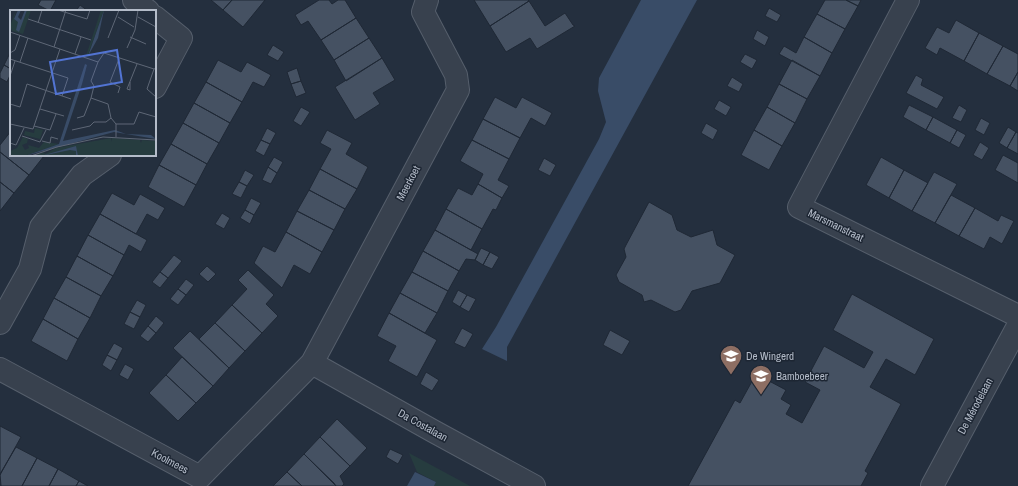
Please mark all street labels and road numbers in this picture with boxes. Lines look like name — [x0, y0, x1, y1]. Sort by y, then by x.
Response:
street label: Meerkoet — [393, 163, 423, 203]
street label: Marsmanstraat — [806, 206, 867, 245]
street label: De Mérodelaan — [954, 375, 996, 437]
street label: Da Costalaan — [396, 406, 450, 444]
street label: Koolmees — [149, 445, 191, 477]

